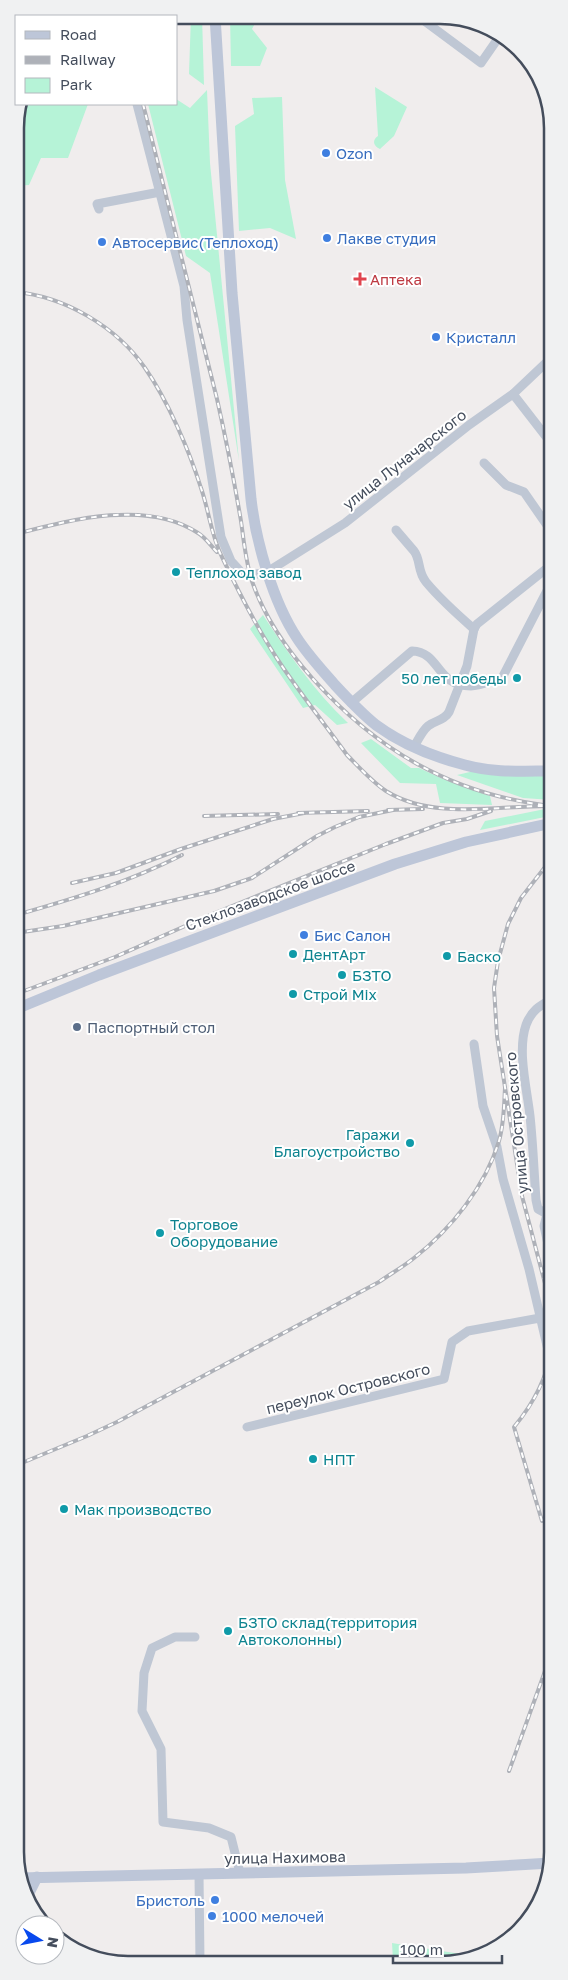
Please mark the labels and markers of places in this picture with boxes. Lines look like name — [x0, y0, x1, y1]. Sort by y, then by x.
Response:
place label: Ozon — [336, 144, 373, 162]
marker: Ozon — [320, 147, 332, 159]
place label: Лакве студия — [337, 229, 436, 247]
marker: Лакве студия — [321, 232, 333, 244]
place label: Автосервис(Теплоход) — [112, 233, 279, 251]
marker: Автосервис(Теплоход) — [96, 236, 108, 248]
place label: Аптека — [370, 270, 422, 288]
marker: Аптека — [354, 273, 366, 285]
place label: Кристалл — [446, 328, 516, 346]
marker: Кристалл — [430, 331, 442, 343]
place label: Теплоход завод — [186, 563, 302, 581]
marker: Теплоход завод — [170, 566, 182, 578]
place label: 50 лет победы — [401, 669, 507, 687]
marker: 50 лет победы — [511, 672, 523, 684]
place label: Бис Салон — [314, 926, 391, 944]
marker: Бис Салон — [298, 929, 310, 941]
place label: ДентАрт — [303, 945, 366, 963]
place label: Баско — [457, 947, 501, 965]
marker: ДентАрт — [287, 948, 299, 960]
marker: Баско — [441, 950, 453, 962]
place label: БЗТО — [352, 966, 392, 984]
marker: БЗТО — [336, 969, 348, 981]
place label: Строй Mix — [303, 985, 377, 1003]
marker: Строй Mix — [287, 988, 299, 1000]
place label: Паспортный стол — [87, 1018, 215, 1036]
marker: Паспортный стол — [71, 1021, 83, 1033]
place label: Гаражи Благоустройство — [273, 1125, 400, 1160]
marker: Гаражи Благоустройство — [404, 1137, 416, 1149]
place label: Торговое Оборудование — [170, 1215, 278, 1250]
marker: Торговое Оборудование — [154, 1227, 166, 1239]
place label: НПТ — [323, 1450, 355, 1468]
marker: НПТ — [307, 1453, 319, 1465]
place label: Мак производство — [74, 1500, 211, 1518]
marker: Мак производство — [58, 1503, 70, 1515]
place label: БЗТО склад(территория Автоколонны) — [238, 1613, 417, 1648]
marker: БЗТО склад(территория Автоколонны) — [222, 1625, 234, 1637]
place label: Бристоль — [136, 1891, 205, 1909]
marker: Бристоль — [209, 1894, 221, 1906]
place label: 1000 мелочей — [222, 1907, 324, 1925]
marker: 1000 мелочей — [206, 1910, 218, 1922]

